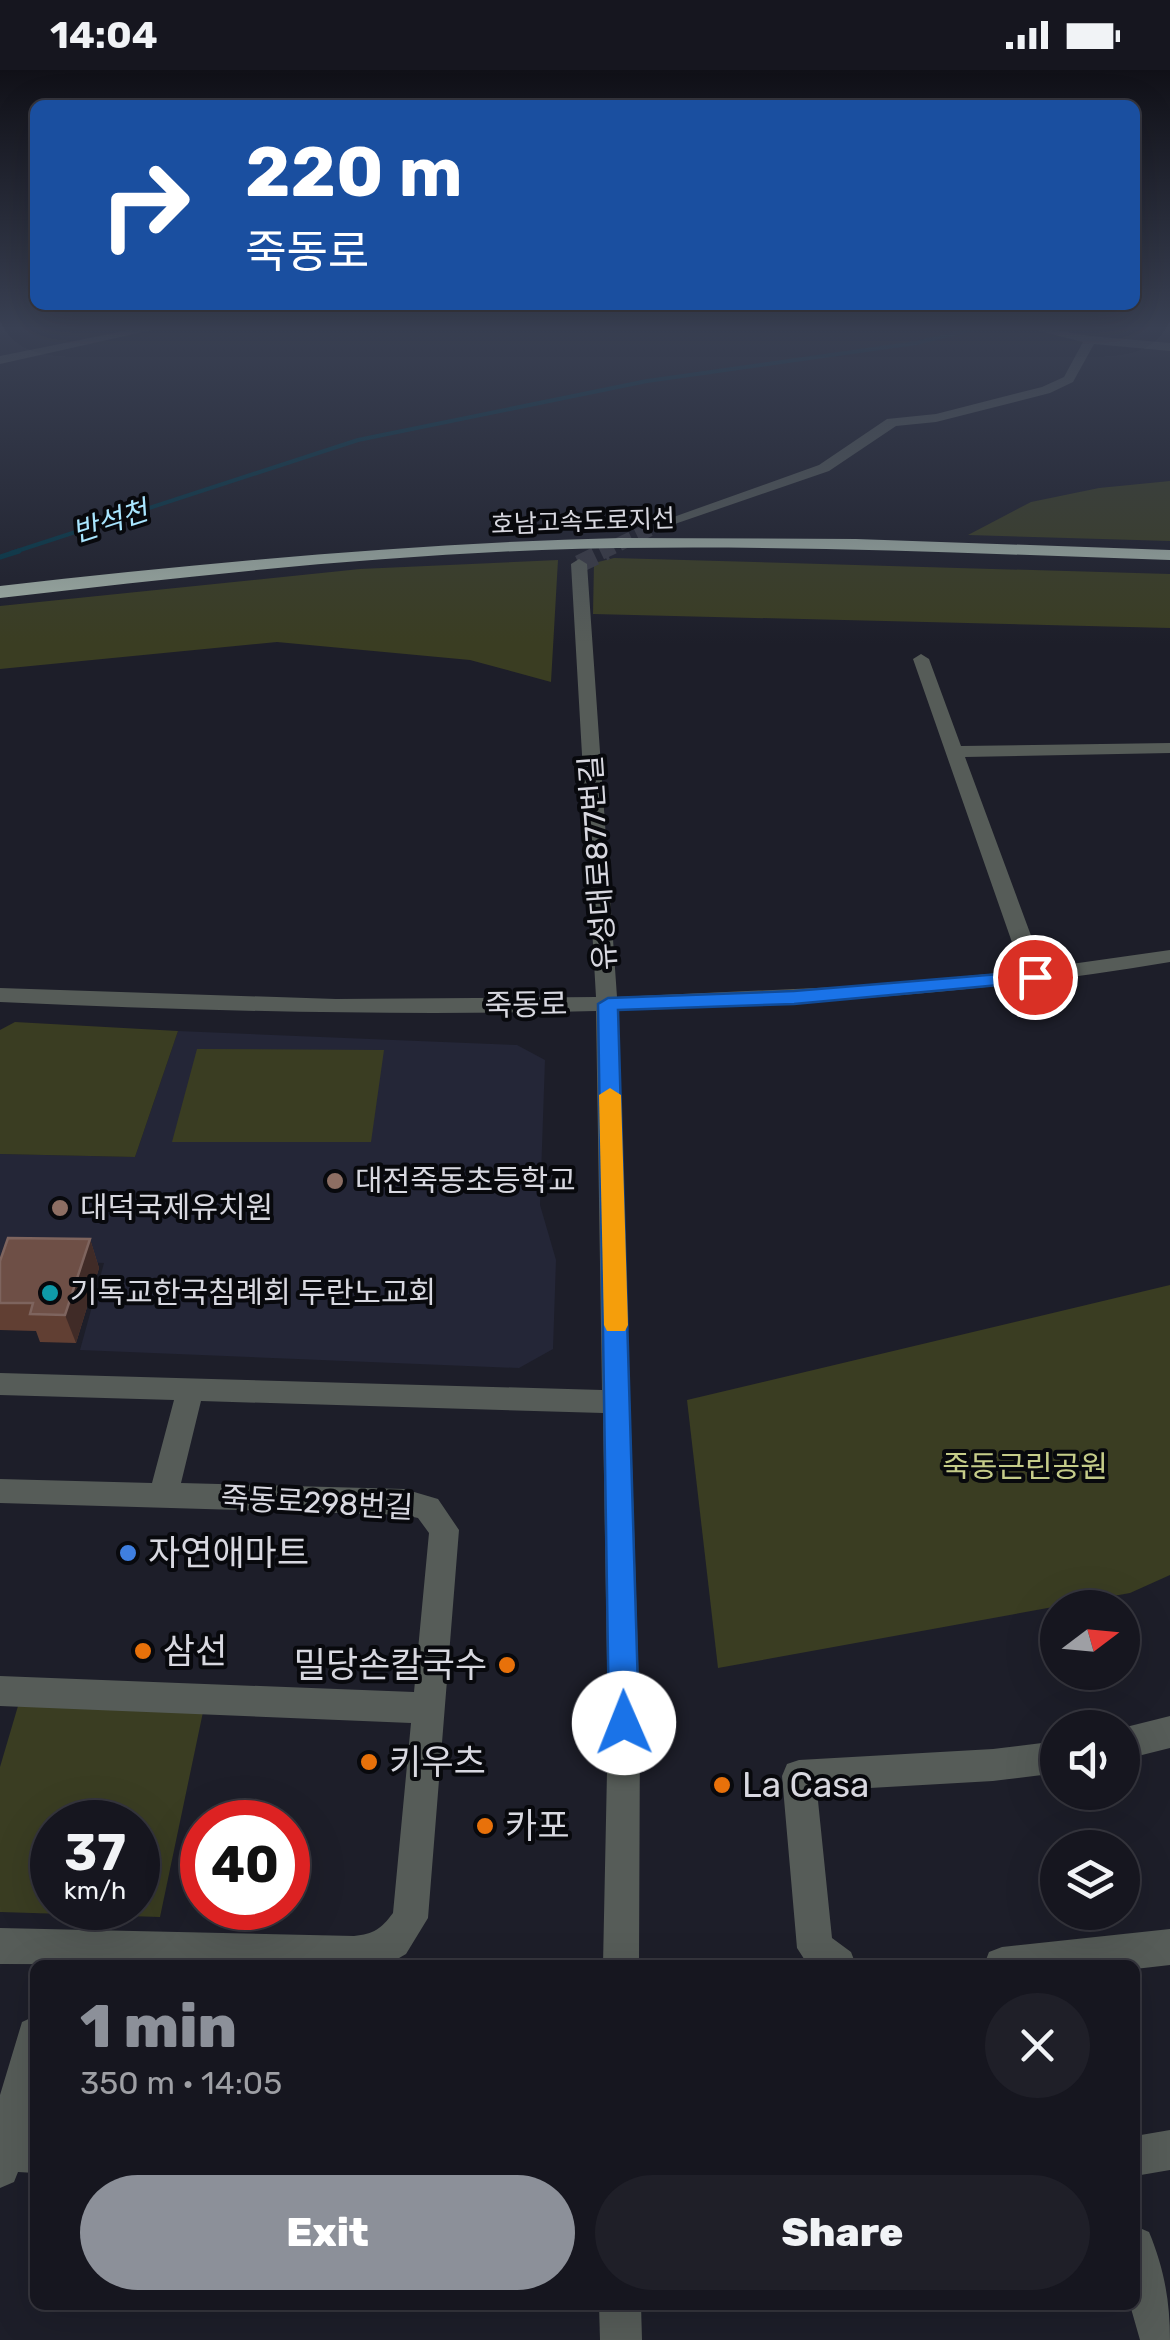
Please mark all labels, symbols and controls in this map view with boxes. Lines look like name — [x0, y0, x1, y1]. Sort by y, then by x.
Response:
text: 14:04 — [50, 12, 158, 58]
text: 220 m — [245, 131, 463, 214]
icon: right — [80, 140, 210, 270]
text: 죽동로 — [245, 225, 369, 278]
water label: 반석천 — [68, 493, 155, 549]
street label: 호남고속도로지선 — [491, 504, 675, 539]
street label: 유성대로877번길 — [573, 754, 623, 972]
pin — [993, 935, 1078, 1020]
icon: arrive — [1008, 950, 1063, 1005]
street label: 죽동로 — [484, 986, 568, 1024]
place label: 대전죽동초등학교 — [355, 1163, 576, 1199]
marker: 대전죽동초등학교 — [324, 1170, 346, 1192]
place label: 대덕국제유치원 — [80, 1190, 273, 1226]
marker: 대덕국제유치원 — [49, 1197, 71, 1219]
place label: 기독교한국침례회 두란노교회 — [70, 1275, 436, 1311]
marker: 기독교한국침례회 두란노교회 — [39, 1282, 61, 1304]
park label: 죽동근린공원 — [942, 1449, 1108, 1485]
street label: 죽동로298번길 — [220, 1480, 414, 1526]
place label: 자연애마트 — [148, 1532, 309, 1574]
marker: 자연애마트 — [117, 1542, 139, 1564]
north arrow — [1040, 1590, 1140, 1690]
map controls — [1040, 1590, 1140, 1930]
place label: 삼선 — [163, 1630, 227, 1672]
marker: 삼선 — [132, 1640, 154, 1662]
place label: 밀당손칼국수 — [294, 1644, 487, 1686]
marker: 밀당손칼국수 — [496, 1654, 518, 1676]
position arrow — [572, 1671, 676, 1775]
button: sound — [1040, 1710, 1140, 1810]
place label: 키우츠 — [389, 1741, 486, 1783]
marker: 키우츠 — [358, 1751, 380, 1773]
place label: La Casa — [742, 1764, 869, 1806]
marker: La Casa — [711, 1774, 733, 1796]
speed limit sign: 40 — [180, 1800, 310, 1930]
place label: 카포 — [505, 1805, 569, 1847]
marker: 카포 — [474, 1815, 496, 1837]
text: 37 — [64, 1823, 126, 1883]
button: layers — [1040, 1830, 1140, 1930]
text: km/h — [64, 1876, 126, 1905]
text: 1 min — [80, 1991, 237, 2062]
button: close — [985, 1993, 1090, 2098]
text: 350 m · 14:05 — [80, 2064, 282, 2102]
button: Exit — [80, 2175, 575, 2290]
button: Share — [595, 2175, 1090, 2290]

